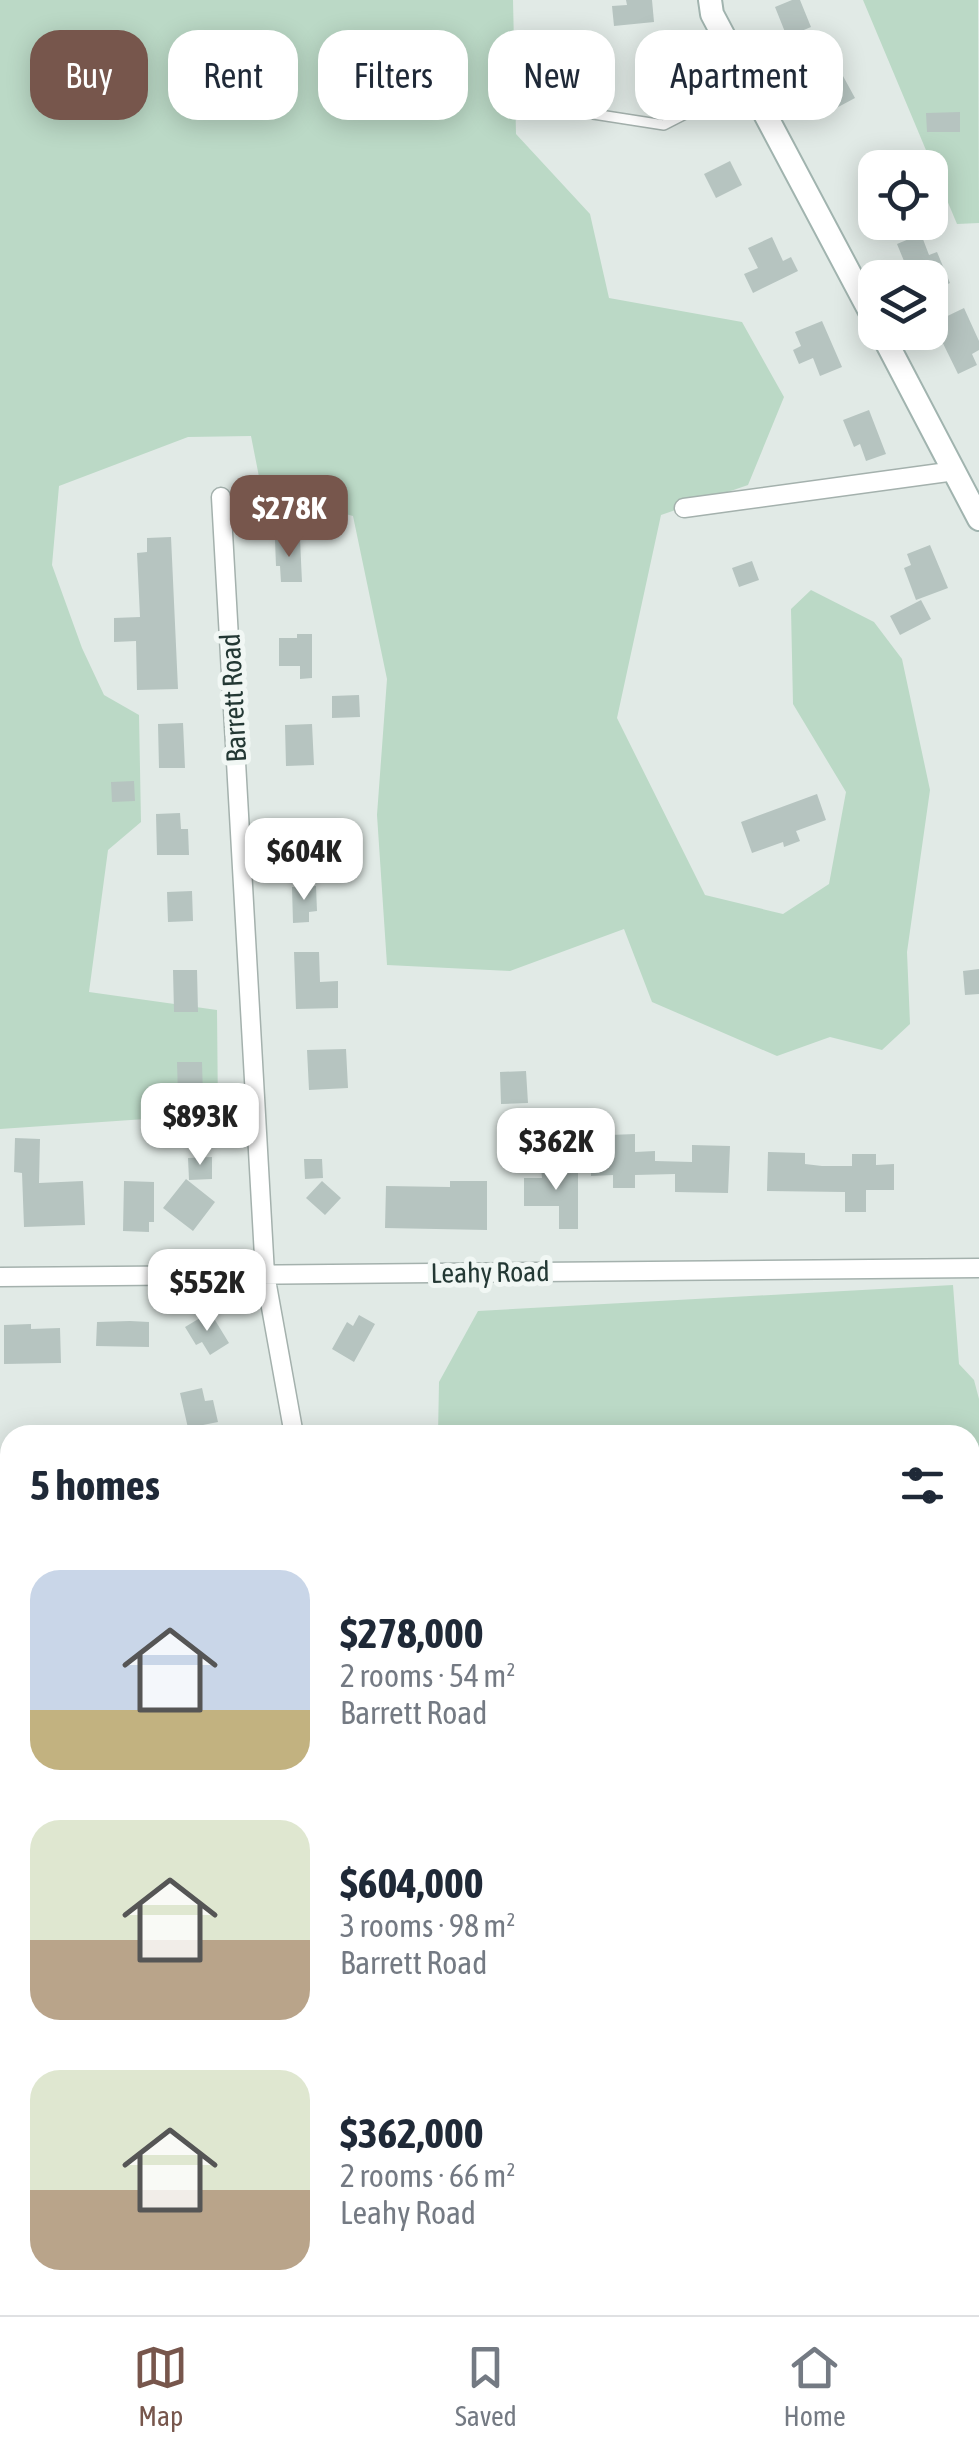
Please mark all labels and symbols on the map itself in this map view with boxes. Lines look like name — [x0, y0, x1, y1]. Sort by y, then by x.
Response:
pin: $278K — [219, 475, 359, 560]
street label: Barrett Road — [214, 633, 252, 763]
pin: $604K — [234, 818, 374, 903]
pin: $893K — [130, 1083, 270, 1168]
pin: $362K — [486, 1108, 626, 1193]
pin: $552K — [137, 1249, 277, 1334]
street label: Leahy Road — [430, 1255, 550, 1289]

